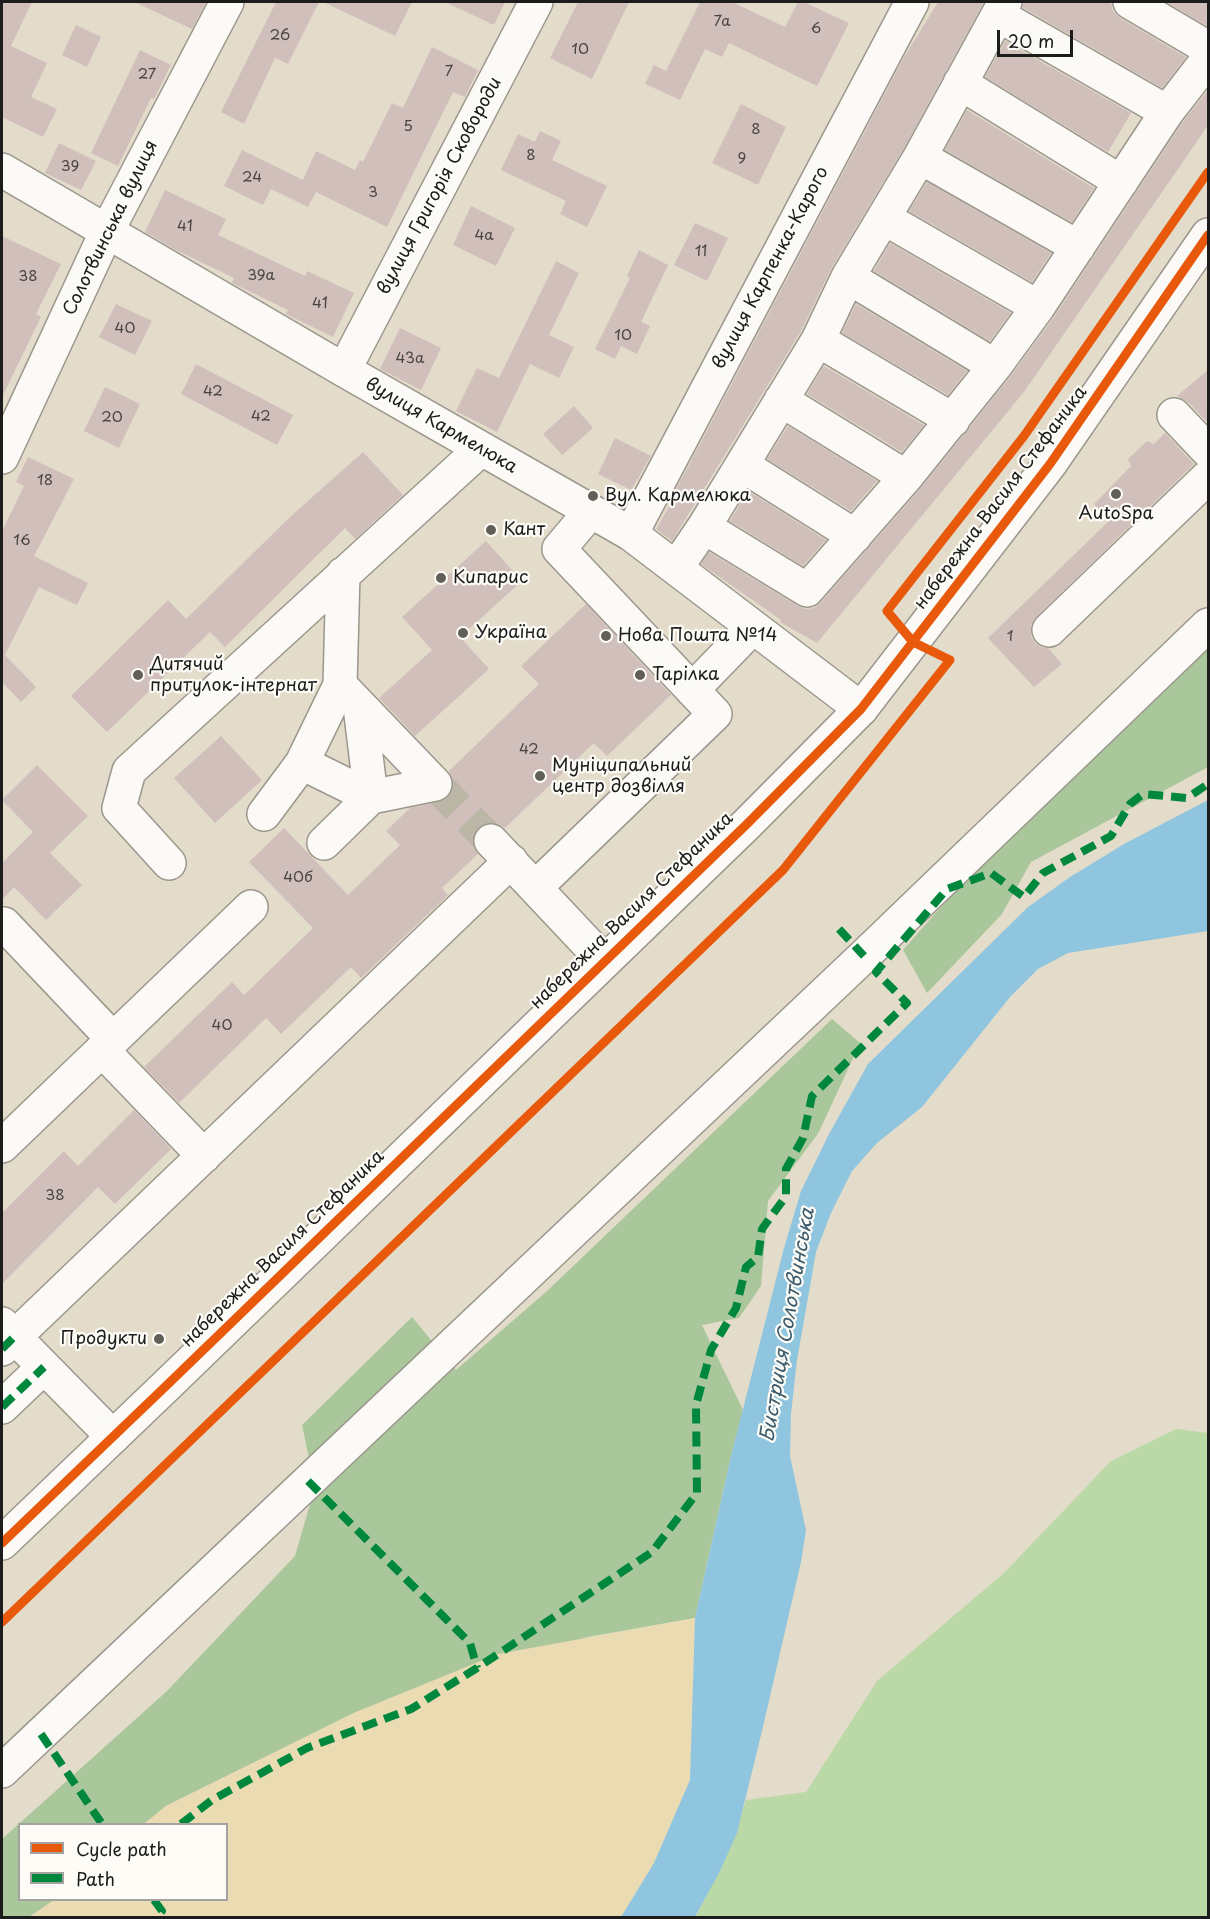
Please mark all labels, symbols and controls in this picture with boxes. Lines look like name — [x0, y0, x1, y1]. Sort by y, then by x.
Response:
house number: 7а — [713, 13, 731, 31]
scale bar — [1000, 18, 1076, 56]
house number: 6 — [811, 20, 821, 38]
house number: 26 — [270, 27, 290, 45]
text: 20 m — [1008, 27, 1054, 54]
house number: 10 — [571, 41, 589, 59]
house number: 7 — [445, 63, 453, 81]
house number: 27 — [138, 66, 156, 84]
street label: вулиця Григорія Сковороди — [373, 74, 507, 298]
house number: 5 — [403, 118, 413, 136]
house number: 8 — [751, 121, 761, 139]
street label: Солотвинська вулиця — [59, 137, 163, 319]
house number: 8 — [526, 147, 536, 165]
house number: 9 — [738, 150, 746, 168]
house number: 39 — [61, 158, 79, 176]
street label: вулиця Карпенка-Карого — [708, 163, 834, 373]
house number: 24 — [242, 169, 262, 187]
house number: 3 — [368, 184, 378, 202]
house number: 41 — [177, 218, 193, 236]
house number: 4а — [474, 227, 494, 245]
house number: 11 — [695, 243, 707, 261]
house number: 39а — [247, 267, 275, 285]
house number: 38 — [18, 268, 38, 286]
house number: 41 — [312, 295, 328, 313]
house number: 40 — [115, 320, 135, 338]
house number: 10 — [614, 327, 632, 345]
house number: 43а — [396, 350, 424, 368]
street label: вулиця Кармелюка — [361, 374, 521, 478]
street label: набережна Василя Стефаника — [910, 382, 1092, 614]
house number: 42 — [203, 383, 223, 401]
house number: 42 — [251, 408, 271, 426]
house number: 20 — [101, 409, 123, 427]
house number: 18 — [37, 472, 53, 490]
place label: Вул. Кармелюка — [605, 485, 751, 507]
marker: AutoSpa — [1109, 487, 1123, 501]
marker: Вул. Кармелюка — [586, 489, 600, 503]
place label: AutoSpa — [1078, 503, 1154, 525]
place label: Кант — [503, 519, 545, 541]
marker: Кант — [484, 523, 498, 537]
house number: 16 — [13, 532, 31, 550]
place label: Кипарис — [453, 567, 528, 589]
marker: Кипарис — [434, 571, 448, 585]
place label: Україна — [475, 622, 547, 644]
place label: Нова Пошта №14 — [618, 625, 778, 647]
marker: Україна — [456, 626, 470, 640]
house number: 1 — [1007, 628, 1013, 646]
marker: Нова Пошта №14 — [599, 629, 613, 643]
place label: Дитячий притулок-інтернат — [150, 654, 317, 696]
place label: Тарілка — [652, 664, 719, 686]
marker: Дитячий притулок-інтернат — [131, 668, 145, 682]
marker: Тарілка — [633, 668, 647, 682]
house number: 42 — [519, 741, 539, 759]
place label: Муніципальний центр дозвілля — [552, 755, 691, 798]
marker: Муніципальний центр дозвілля — [533, 769, 547, 783]
street label: набережна Василя Стефаника — [526, 808, 738, 1014]
house number: 40б — [283, 869, 313, 887]
house number: 40 — [212, 1017, 232, 1035]
street label: набережна Василя Стефаника — [177, 1146, 389, 1352]
house number: 38 — [45, 1187, 65, 1205]
water label: Бистриця Солотвинська — [756, 1206, 820, 1444]
place label: Продукти — [61, 1328, 147, 1350]
marker: Продукти — [152, 1332, 166, 1346]
legend — [18, 1823, 228, 1901]
text: Cycle path — [76, 1835, 167, 1862]
text: Path — [76, 1865, 115, 1892]

